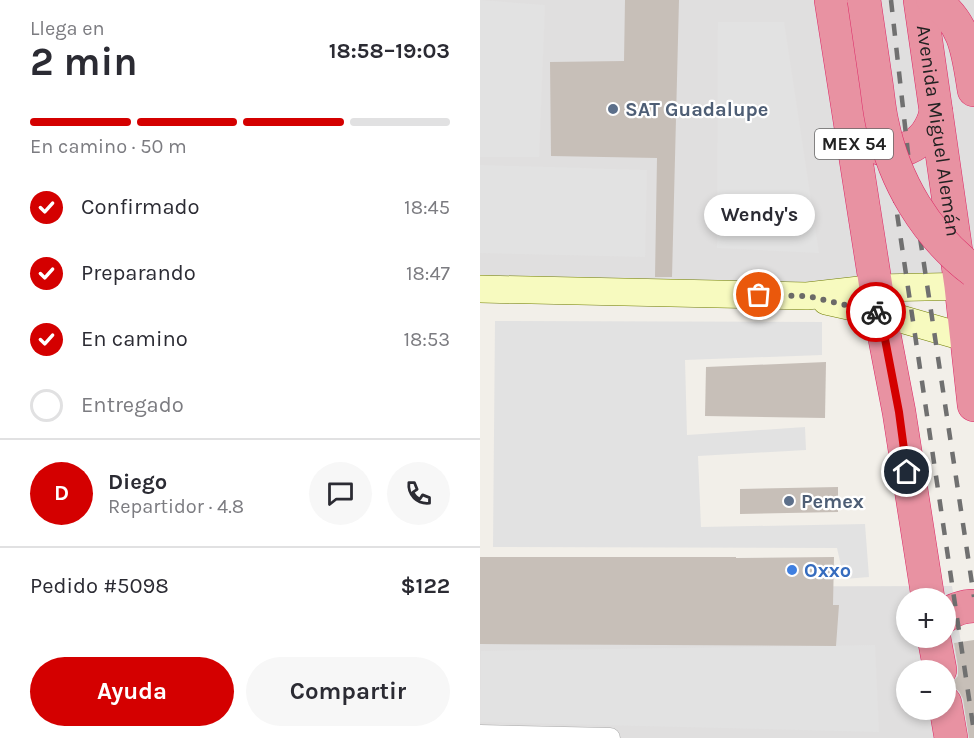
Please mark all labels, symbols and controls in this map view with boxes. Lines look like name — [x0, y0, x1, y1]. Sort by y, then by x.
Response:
text: Llega en — [30, 17, 105, 40]
street label: Avenida Miguel Alemán — [912, 24, 965, 238]
text: 18:58–19:03 — [329, 38, 450, 64]
text: 2 min — [30, 39, 138, 85]
place label: SAT Guadalupe — [625, 98, 768, 121]
marker: SAT Guadalupe — [606, 102, 620, 116]
road number: MEX 54 — [815, 129, 893, 159]
text: En camino · 50 m — [30, 135, 187, 158]
icon: check — [30, 191, 63, 224]
callout: Wendy's — [704, 193, 814, 235]
text: Confirmado — [81, 194, 200, 220]
text: 18:45 — [404, 196, 450, 219]
text: Wendy's — [721, 203, 798, 226]
icon: check — [30, 257, 63, 290]
text: Preparando — [81, 260, 196, 286]
text: 18:47 — [406, 262, 450, 285]
pin — [733, 269, 784, 320]
icon: bag — [742, 278, 775, 311]
courier — [846, 282, 906, 342]
icon: bike — [860, 296, 893, 329]
icon: check — [30, 323, 63, 356]
text: En camino — [81, 326, 188, 352]
text: 18:53 — [403, 328, 450, 351]
text: Entregado — [81, 392, 184, 418]
pin — [881, 446, 932, 497]
icon: home — [890, 455, 923, 488]
button: chat — [309, 462, 372, 525]
button: phone — [387, 462, 450, 525]
text: Diego — [108, 469, 167, 495]
text: D — [54, 480, 69, 506]
place label: Pemex — [801, 490, 864, 513]
marker: Pemex — [782, 494, 796, 508]
text: Repartidor · 4.8 — [108, 495, 244, 518]
place label: Oxxo — [804, 559, 851, 582]
marker: Oxxo — [785, 563, 799, 577]
text: Pedido #5098 — [30, 573, 169, 599]
text: $122 — [400, 573, 450, 599]
map controls — [896, 588, 956, 720]
button: + — [896, 588, 956, 648]
button: Ayuda — [30, 657, 234, 726]
button: Compartir — [246, 657, 450, 726]
button: − — [896, 660, 956, 720]

